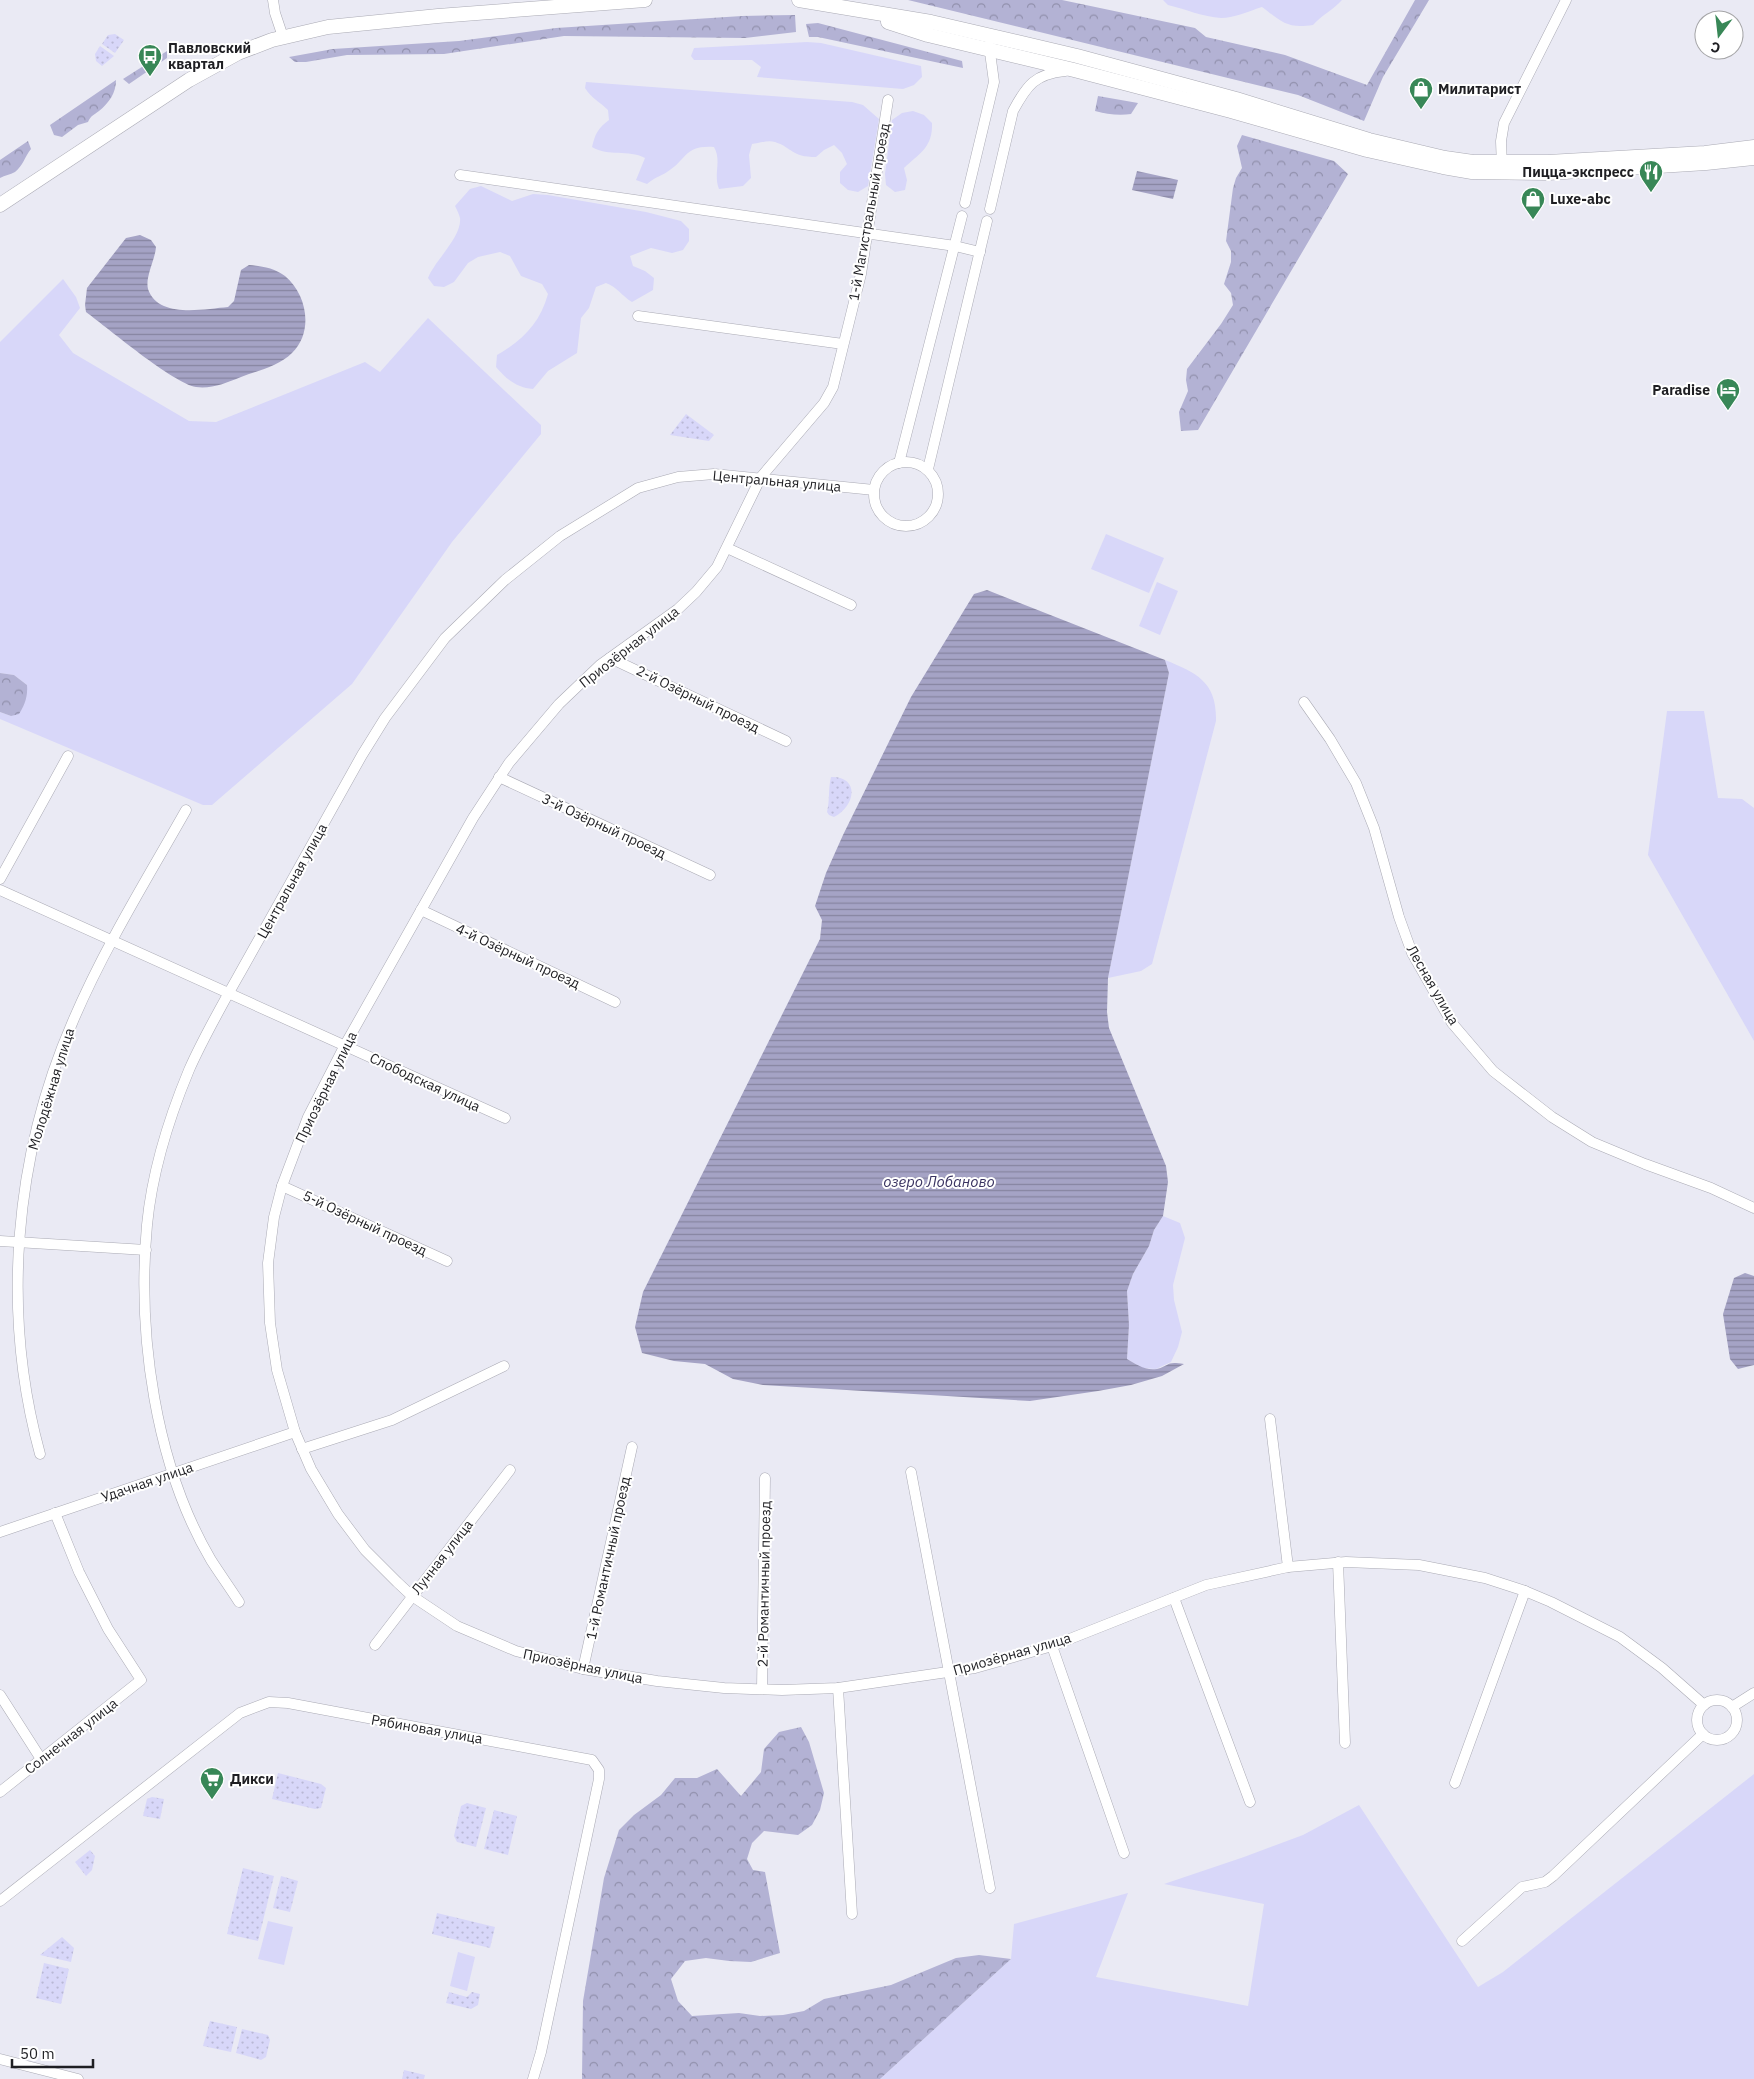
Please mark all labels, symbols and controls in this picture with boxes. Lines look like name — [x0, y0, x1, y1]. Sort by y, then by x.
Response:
north arrow — [1694, 10, 1744, 60]
text: С — [1709, 38, 1722, 57]
place label: Павловский квартал — [168, 39, 251, 73]
bus stop icon: Павловский квартал — [137, 43, 163, 77]
shop icon: Милитарист — [1408, 76, 1434, 110]
place label: Милитарист — [1438, 80, 1521, 98]
street label: 1-й Магистральный проезд — [844, 122, 894, 302]
restaurant icon: Пицца-экспресс — [1638, 159, 1664, 193]
place label: Пицца-экспресс — [1522, 163, 1634, 181]
shop icon: Luxe-abc — [1520, 186, 1546, 220]
place label: Luxe-abc — [1550, 190, 1611, 208]
hotel icon: Paradise — [1715, 377, 1741, 411]
place label: Paradise — [1652, 381, 1710, 399]
street label: Центральная улица — [712, 466, 842, 496]
street label: Приозёрная улица — [575, 602, 683, 692]
street label: 2-й Озёрный проезд — [633, 661, 763, 737]
street label: 3-й Озёрный проезд — [539, 789, 669, 863]
street label: Центральная улица — [253, 820, 331, 942]
street label: 4-й Озёрный проезд — [453, 919, 583, 993]
street label: Лесная улица — [1403, 942, 1463, 1029]
street label: Молодёжная улица — [24, 1025, 78, 1152]
street label: Приозёрная улица — [291, 1028, 361, 1146]
street label: Слободская улица — [367, 1048, 484, 1116]
water label: озеро Лобаново — [883, 1172, 995, 1191]
street label: 5-й Озёрный проезд — [300, 1186, 430, 1260]
street label: Удачная улица — [99, 1458, 196, 1506]
street label: 1-й Романтичный проезд — [582, 1475, 634, 1641]
street label: 2-й Романтичный проезд — [754, 1501, 774, 1667]
street label: Лунная улица — [407, 1516, 477, 1598]
street label: Приозёрная улица — [951, 1628, 1074, 1679]
street label: Приозёрная улица — [522, 1645, 645, 1688]
street label: Солнечная улица — [21, 1694, 122, 1778]
street label: Рябиновая улица — [370, 1710, 485, 1748]
supermarket icon: Дикси — [199, 1766, 225, 1800]
place label: Дикси — [230, 1770, 274, 1788]
scale bar — [12, 2036, 94, 2068]
text: 50 m — [20, 2044, 55, 2063]

